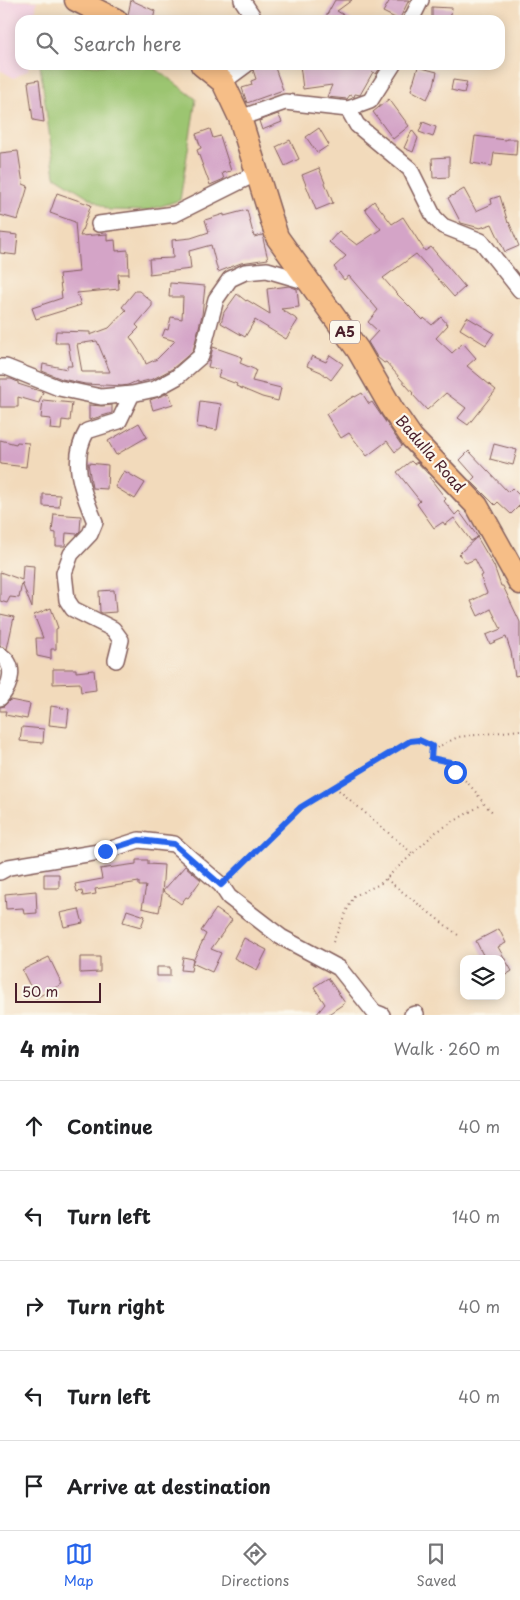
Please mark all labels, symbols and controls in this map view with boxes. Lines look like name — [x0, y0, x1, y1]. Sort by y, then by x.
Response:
search box — [15, 15, 505, 70]
icon: search — [33, 29, 61, 57]
text: Search here — [73, 29, 182, 57]
road number: A5 — [330, 321, 360, 344]
street label: Badulla Road — [391, 409, 471, 497]
route start — [444, 761, 467, 784]
route end — [94, 840, 117, 863]
map controls — [460, 955, 505, 1000]
button: layers — [460, 955, 505, 1000]
scale bar — [15, 980, 101, 1003]
text: 50 m — [22, 981, 58, 1002]
text: 4 min — [20, 1032, 80, 1064]
text: Walk · 260 m — [394, 1036, 500, 1060]
icon: ahead — [20, 1112, 48, 1140]
text: Continue — [67, 1112, 153, 1140]
text: 40 m — [458, 1114, 500, 1138]
icon: left — [20, 1202, 48, 1230]
text: Turn left — [67, 1202, 151, 1230]
text: 140 m — [452, 1204, 500, 1228]
icon: right — [20, 1292, 48, 1320]
text: Turn right — [67, 1292, 165, 1320]
text: 40 m — [458, 1294, 500, 1318]
icon: left — [20, 1382, 48, 1410]
text: Turn left — [67, 1382, 151, 1410]
text: 40 m — [458, 1384, 500, 1408]
icon: arrive — [20, 1472, 48, 1500]
text: Arrive at destination — [67, 1472, 271, 1500]
tab: Map — [64, 1540, 94, 1591]
tab: Directions — [221, 1540, 289, 1591]
tab: Saved — [417, 1540, 456, 1591]

